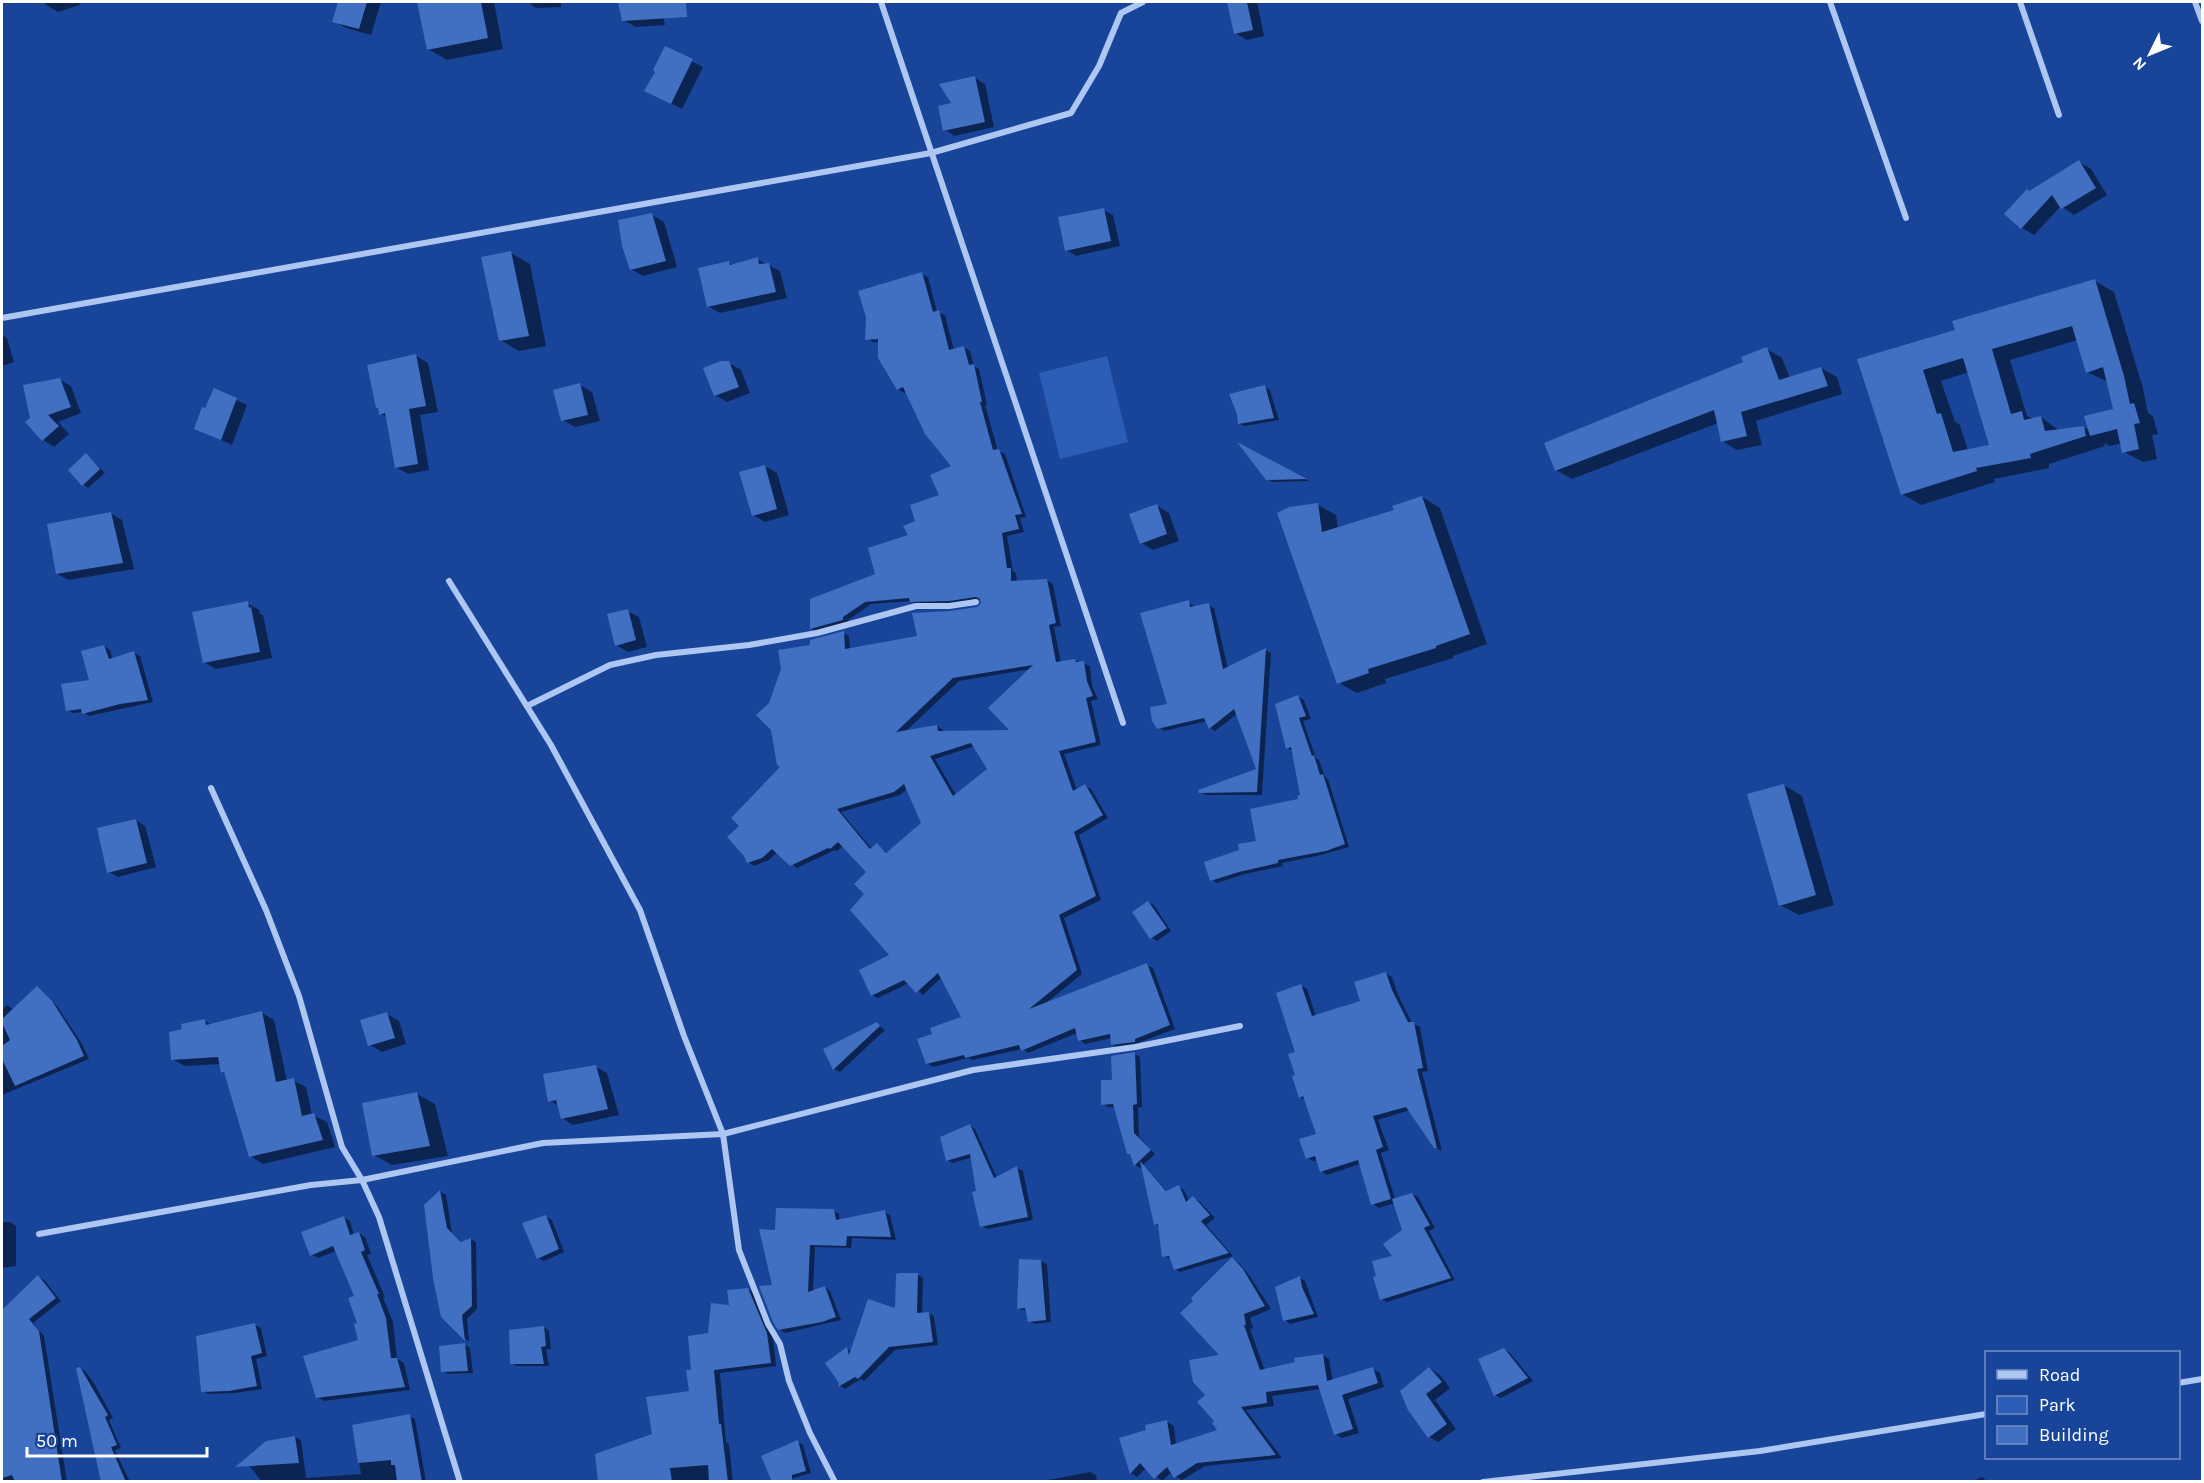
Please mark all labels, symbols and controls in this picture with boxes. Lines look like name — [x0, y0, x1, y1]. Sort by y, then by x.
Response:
north arrow — [2120, 24, 2180, 84]
text: N — [2129, 53, 2150, 75]
legend — [1985, 1351, 2180, 1459]
text: Road — [2039, 1364, 2080, 1386]
text: Park — [2039, 1394, 2076, 1416]
scale bar — [27, 1420, 207, 1458]
text: Building — [2039, 1424, 2109, 1446]
text: 50 m — [36, 1430, 78, 1452]

